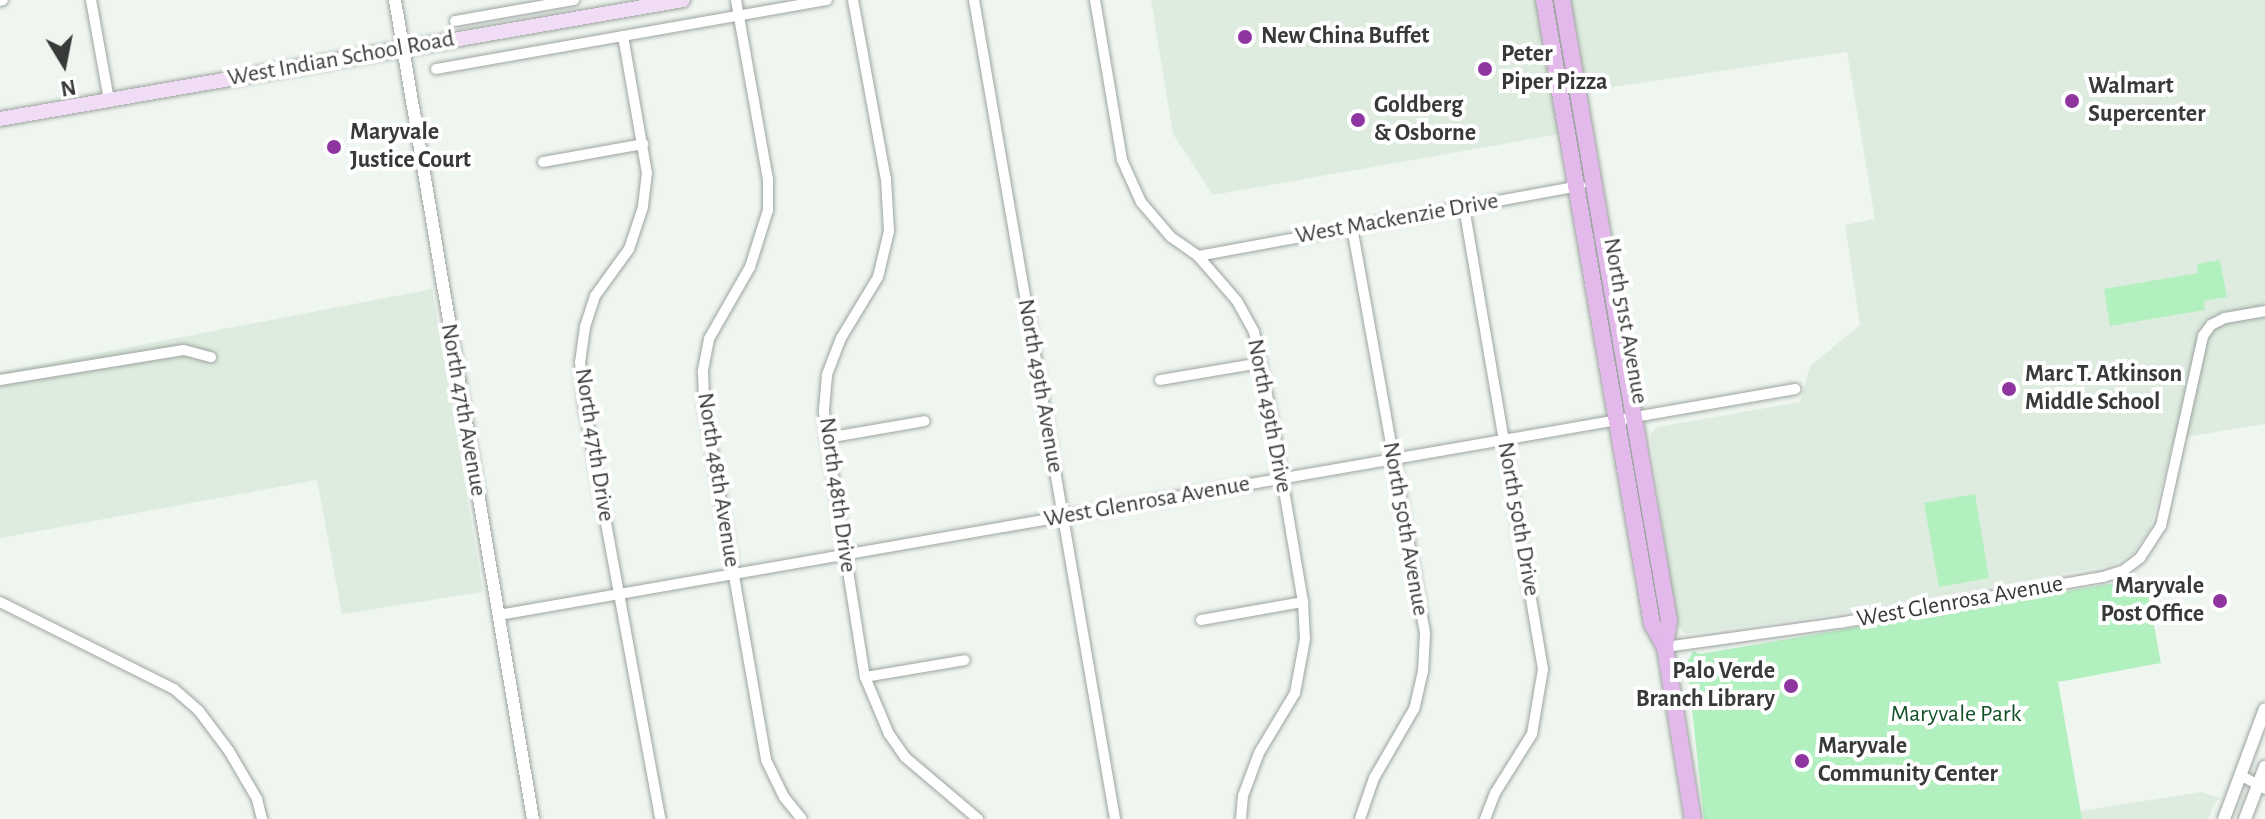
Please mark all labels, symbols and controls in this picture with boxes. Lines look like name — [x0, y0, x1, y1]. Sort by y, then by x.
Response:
place label: New China Buffet — [1261, 23, 1429, 51]
north arrow — [24, 24, 104, 104]
street label: West Indian School Road — [225, 25, 457, 93]
marker: New China Buffet — [1236, 28, 1254, 46]
place label: Peter Piper Pizza — [1501, 41, 1608, 97]
marker: Peter Piper Pizza — [1476, 60, 1494, 78]
place label: Walmart Supercenter — [2088, 73, 2205, 129]
text: N — [59, 75, 78, 100]
place label: Goldberg & Osborne — [1374, 92, 1476, 148]
marker: Walmart Supercenter — [2063, 92, 2081, 110]
marker: Goldberg & Osborne — [1349, 111, 1367, 129]
place label: Maryvale Justice Court — [350, 119, 471, 175]
marker: Maryvale Justice Court — [325, 138, 343, 156]
street label: West Mackenzie Drive — [1293, 187, 1501, 251]
street label: North 51st Avenue — [1596, 236, 1654, 406]
street label: North 49th Avenue — [1011, 297, 1069, 475]
street label: North 47th Avenue — [434, 321, 492, 499]
street label: North 49th Drive — [1240, 337, 1298, 495]
place label: Marc T. Atkinson Middle School — [2025, 361, 2182, 417]
street label: North 47th Drive — [568, 366, 620, 524]
marker: Marc T. Atkinson Middle School — [2000, 380, 2018, 398]
street label: North 48th Avenue — [690, 391, 746, 569]
street label: North 48th Drive — [812, 416, 862, 574]
street label: North 50th Avenue — [1376, 440, 1434, 618]
street label: North 50th Drive — [1490, 440, 1546, 598]
street label: West Glenrosa Avenue — [1042, 470, 1252, 534]
street label: West Glenrosa Avenue — [1855, 570, 2065, 634]
place label: Maryvale Post Office — [2101, 573, 2204, 629]
marker: Maryvale Post Office — [2211, 592, 2229, 610]
place label: Palo Verde Branch Library — [1636, 658, 1775, 714]
marker: Palo Verde Branch Library — [1782, 677, 1800, 695]
park label: Maryvale Park — [1890, 701, 2022, 729]
place label: Maryvale Community Center — [1818, 733, 1998, 789]
marker: Maryvale Community Center — [1793, 752, 1811, 770]

